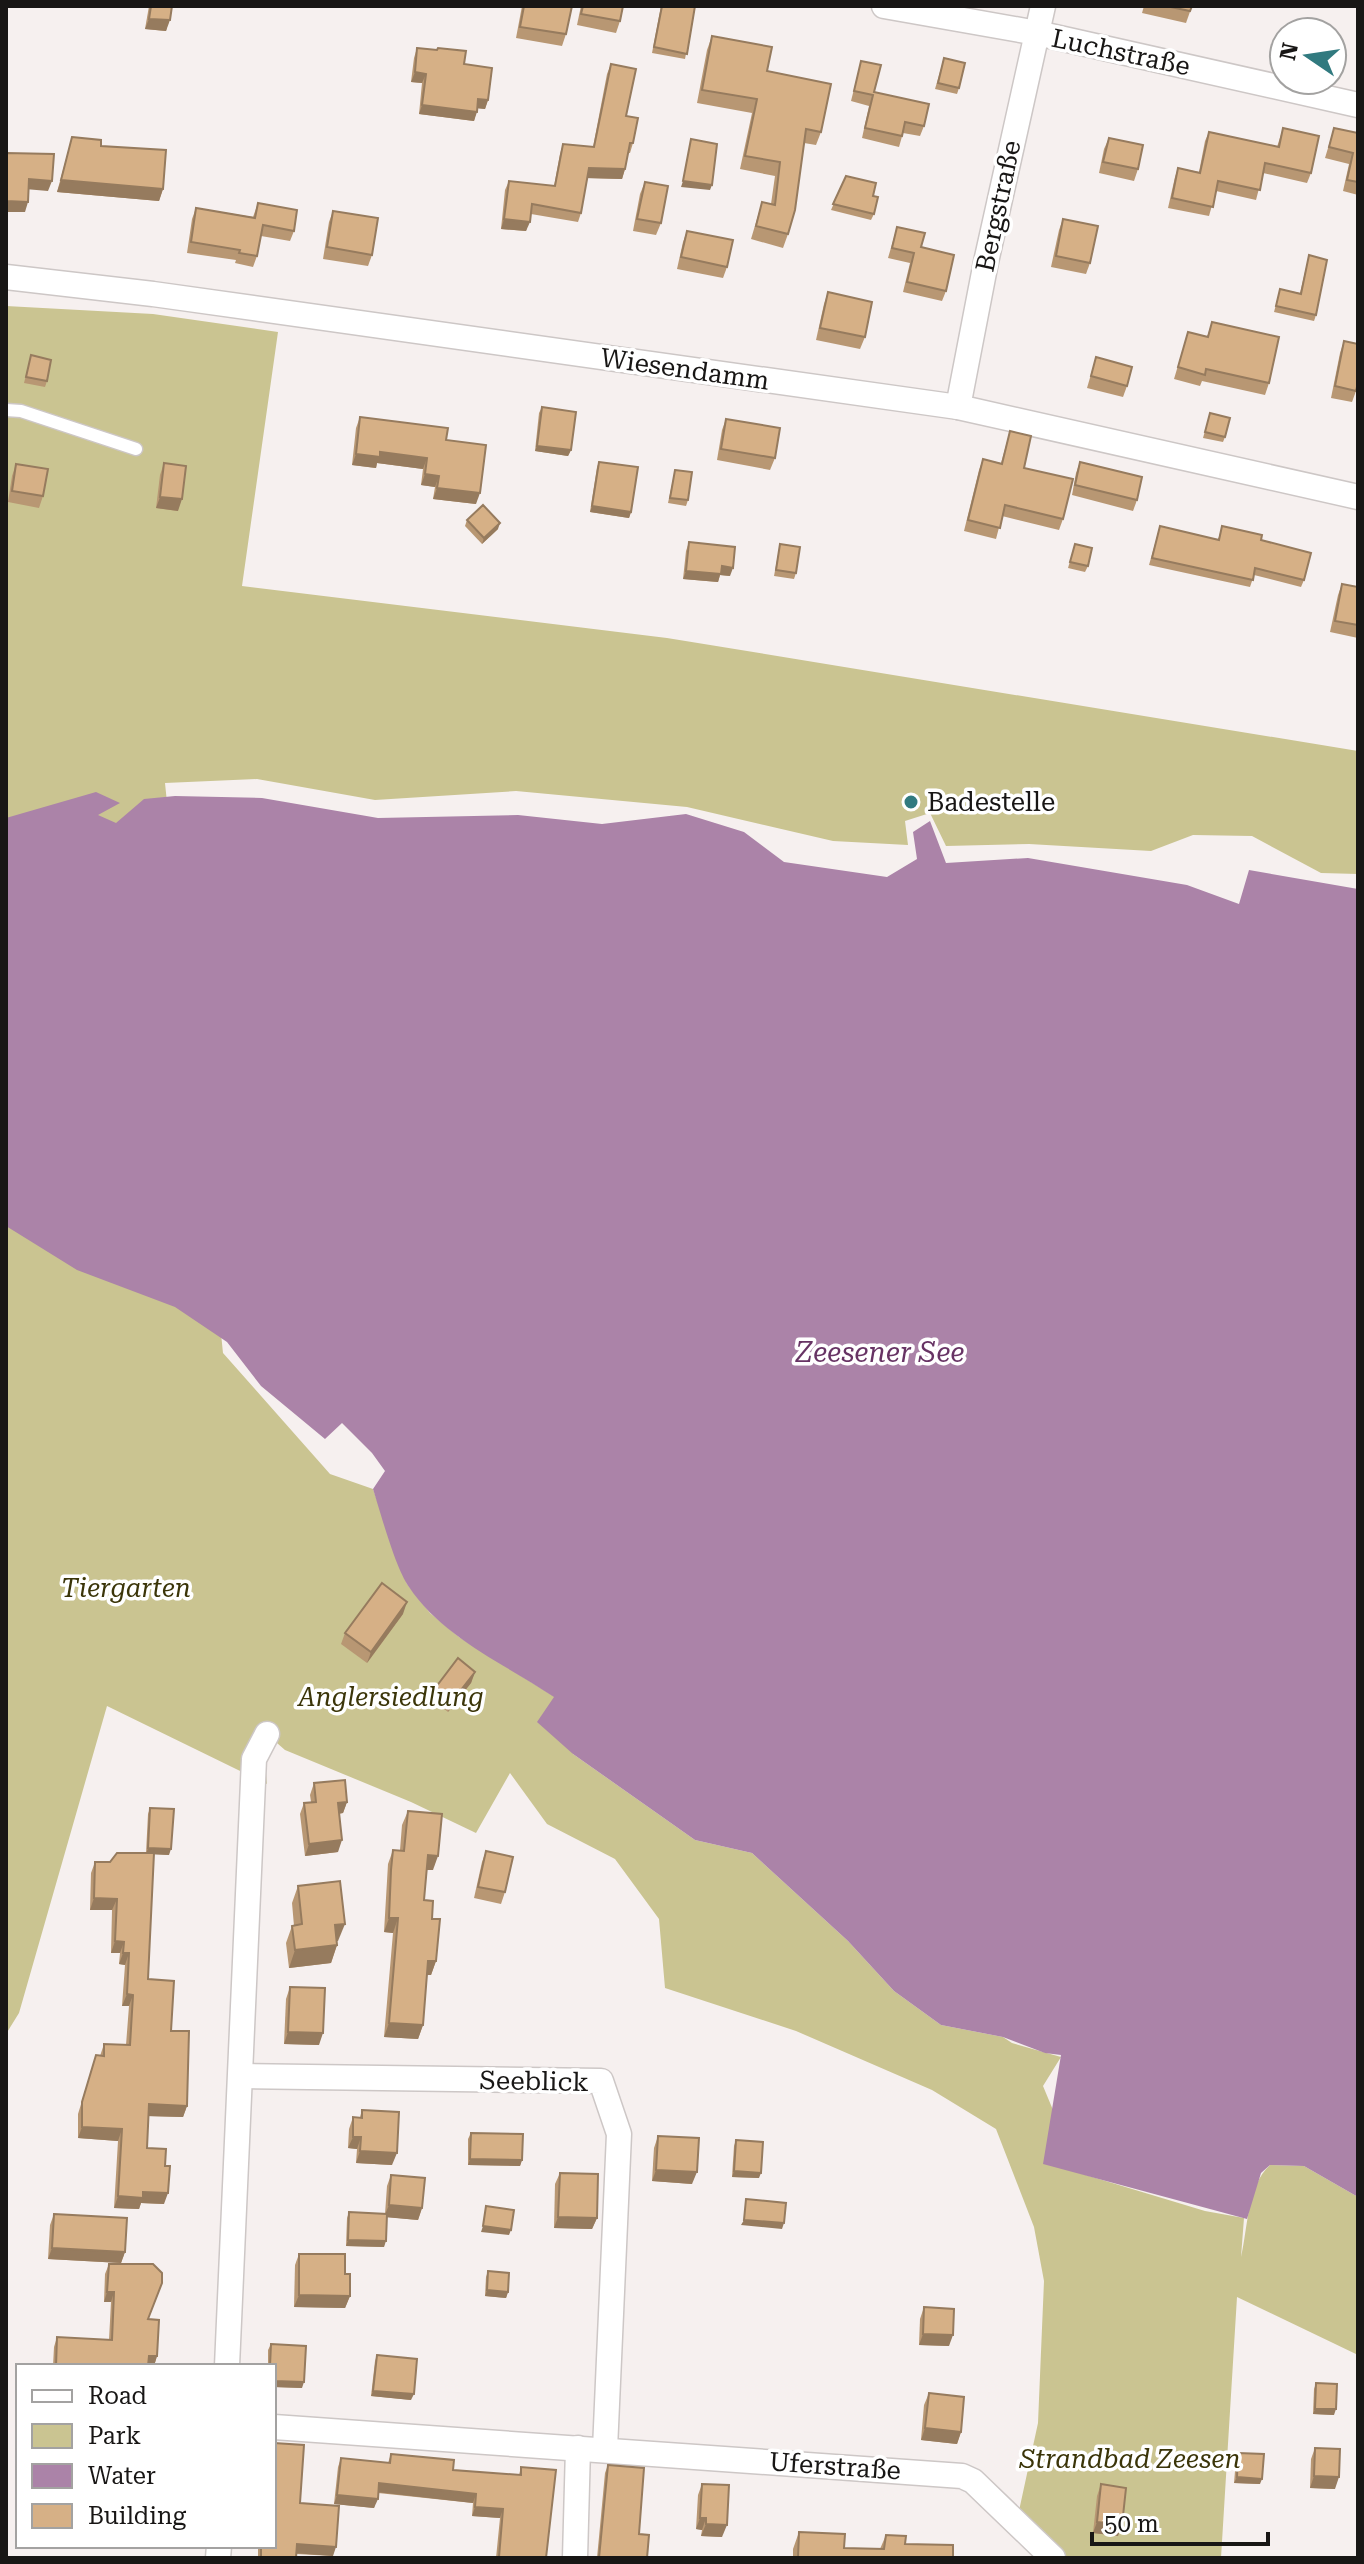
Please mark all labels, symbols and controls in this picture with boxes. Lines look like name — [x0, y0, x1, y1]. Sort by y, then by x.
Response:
north arrow — [1268, 16, 1348, 96]
street label: Luchstraße — [1049, 23, 1193, 81]
text: N — [1275, 40, 1303, 63]
street label: Bergstraße — [969, 137, 1027, 275]
street label: Wiesendamm — [599, 342, 772, 396]
place label: Badestelle — [927, 787, 1055, 817]
marker: Badestelle — [902, 793, 920, 811]
water label: Zeesener See — [795, 1336, 964, 1369]
park label: Tiergarten — [61, 1573, 191, 1603]
park label: Anglersiedlung — [296, 1682, 484, 1712]
street label: Seeblick — [479, 2065, 589, 2097]
legend — [16, 2364, 276, 2548]
text: Road — [88, 2382, 147, 2410]
text: Park — [88, 2422, 141, 2450]
park label: Strandbad Zeesen — [1019, 2444, 1240, 2474]
street label: Uferstraße — [768, 2446, 902, 2486]
text: Water — [88, 2462, 156, 2490]
scale bar — [1092, 2496, 1268, 2546]
text: Building — [88, 2502, 186, 2530]
text: 50 m — [1104, 2510, 1159, 2538]

